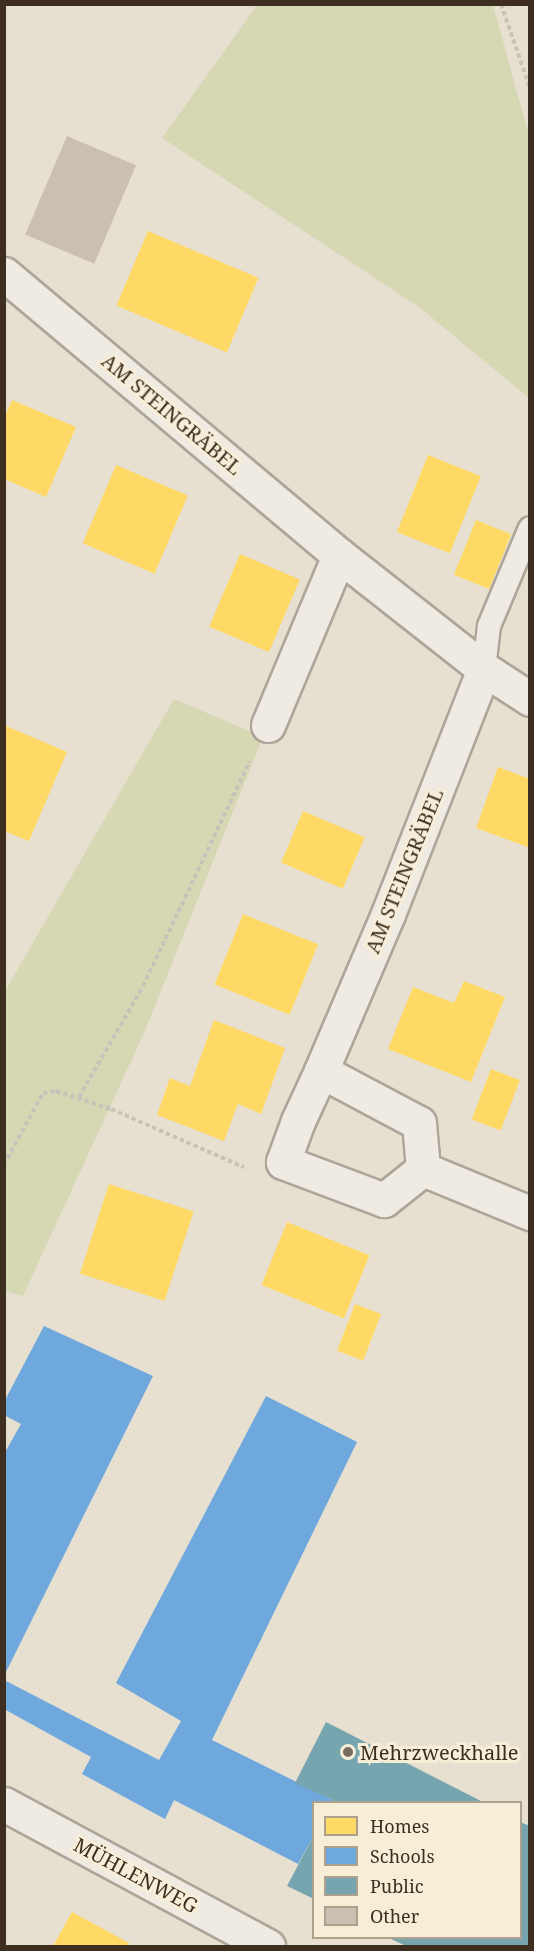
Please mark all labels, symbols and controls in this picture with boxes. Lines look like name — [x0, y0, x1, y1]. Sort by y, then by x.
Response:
street label: AM STEINGRÄBEL — [97, 348, 247, 480]
street label: AM STEINGRÄBEL — [360, 785, 448, 957]
place label: Mehrzweckhalle — [360, 1740, 518, 1764]
marker: Mehrzweckhalle — [341, 1745, 355, 1759]
legend — [312, 1801, 522, 1939]
text: Homes — [370, 1814, 429, 1838]
street label: MÜHLENWEG — [70, 1832, 202, 1918]
text: Schools — [370, 1844, 435, 1868]
text: Public — [370, 1874, 424, 1898]
text: Other — [370, 1904, 419, 1928]

